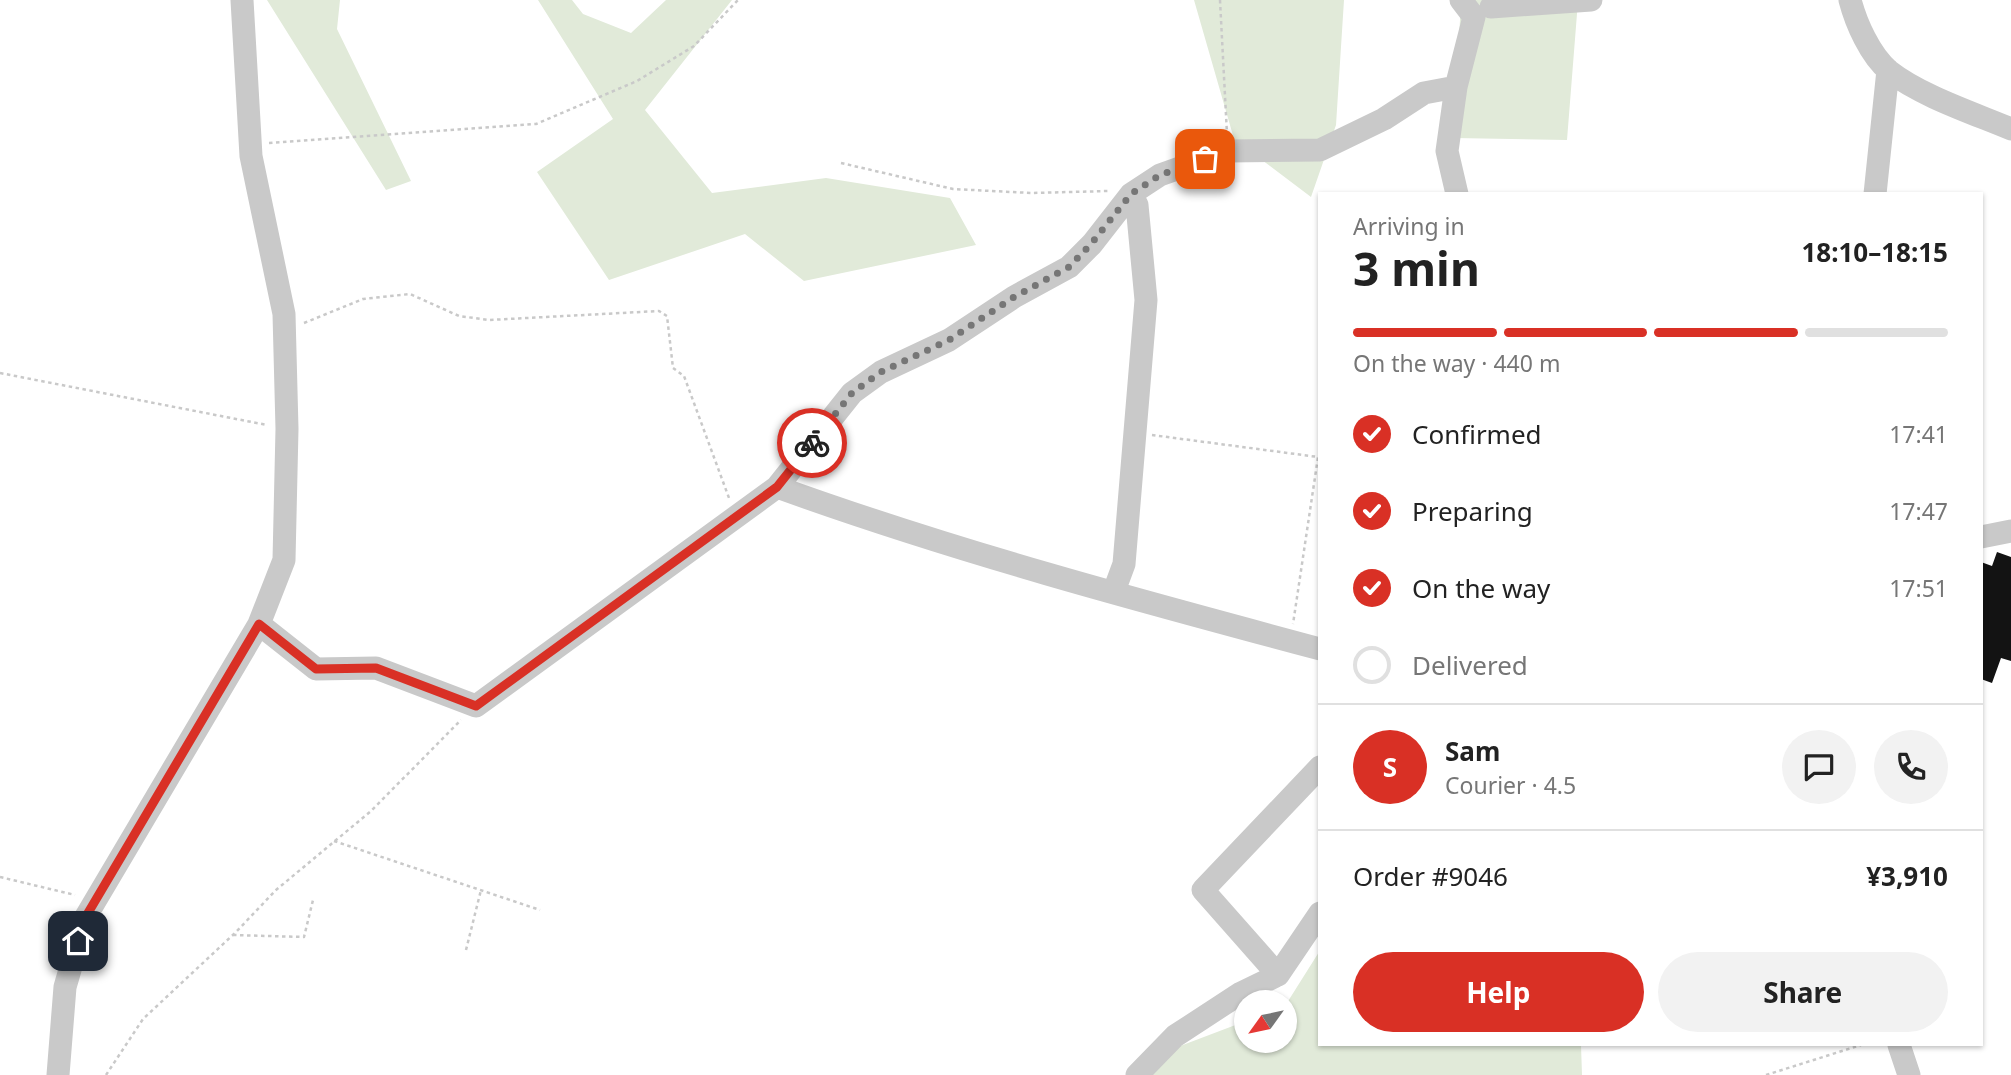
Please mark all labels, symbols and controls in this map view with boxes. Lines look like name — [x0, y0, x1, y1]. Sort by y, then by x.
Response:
pin — [1175, 129, 1235, 189]
icon: bag — [1186, 140, 1224, 178]
text: Arriving in — [1353, 210, 1465, 242]
text: 18:10–18:15 — [1801, 234, 1948, 270]
text: 3 min — [1353, 237, 1480, 299]
text: On the way · 440 m — [1353, 347, 1560, 379]
courier — [777, 408, 847, 478]
icon: check — [1353, 415, 1391, 453]
text: Confirmed — [1412, 416, 1542, 452]
text: 17:41 — [1889, 418, 1948, 450]
icon: bike — [793, 424, 831, 462]
icon: check — [1353, 492, 1391, 530]
text: Preparing — [1412, 493, 1533, 529]
text: 17:47 — [1889, 495, 1948, 527]
icon: check — [1353, 569, 1391, 607]
text: On the way — [1412, 570, 1550, 606]
text: 17:51 — [1889, 572, 1948, 604]
text: Delivered — [1412, 647, 1528, 683]
button: chat — [1782, 730, 1856, 804]
button: phone — [1874, 730, 1948, 804]
text: Sam — [1445, 733, 1500, 769]
text: S — [1383, 749, 1397, 785]
text: Courier · 4.5 — [1445, 769, 1576, 801]
text: Order #9046 — [1353, 858, 1508, 894]
text: ¥3,910 — [1866, 858, 1948, 894]
pin — [48, 911, 108, 971]
icon: home — [59, 922, 97, 960]
button: Help — [1353, 952, 1644, 1032]
button: Share — [1658, 952, 1948, 1032]
north arrow — [1234, 990, 1297, 1054]
map controls — [1234, 990, 1297, 1053]

